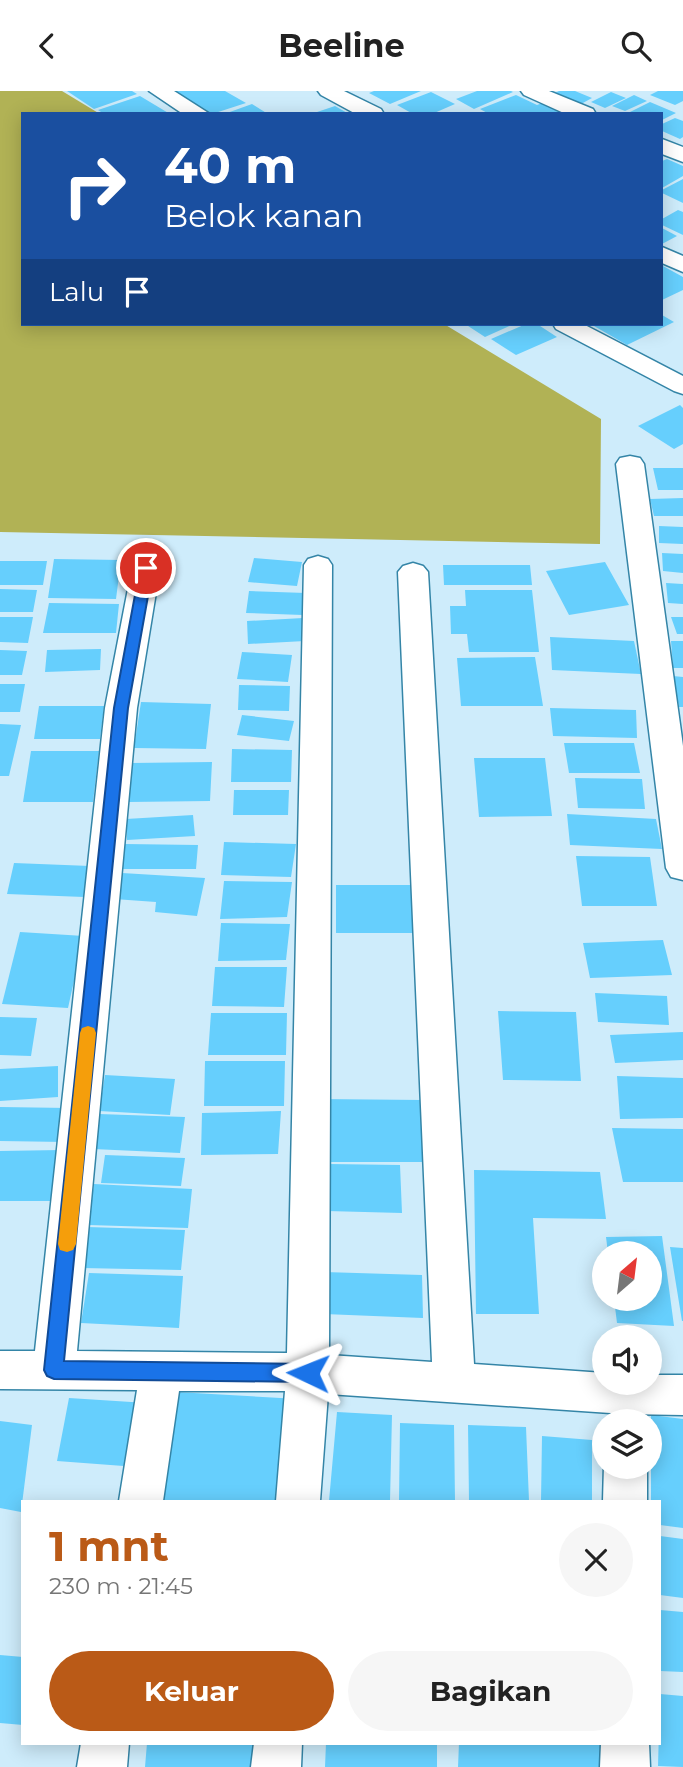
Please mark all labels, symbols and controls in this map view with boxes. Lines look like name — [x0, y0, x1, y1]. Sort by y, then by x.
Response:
text: Beeline — [278, 26, 405, 65]
icon: back — [28, 27, 66, 65]
icon: search — [617, 27, 655, 65]
text: 40 m — [164, 136, 296, 195]
icon: right — [49, 140, 140, 231]
text: Belok kanan — [164, 196, 364, 235]
icon: arrive — [118, 273, 156, 311]
text: Lalu — [49, 276, 104, 308]
pin — [116, 538, 176, 598]
icon: arrive — [127, 549, 165, 587]
north arrow — [592, 1241, 662, 1311]
map controls — [592, 1241, 662, 1479]
button: sound — [592, 1325, 662, 1395]
position arrow — [271, 1336, 345, 1410]
button: layers — [592, 1409, 662, 1479]
text: 1 mnt — [49, 1520, 169, 1572]
button: close — [559, 1523, 633, 1597]
text: 230 m · 21:45 — [49, 1572, 193, 1600]
button: Keluar — [49, 1651, 334, 1731]
button: Bagikan — [348, 1651, 633, 1731]

